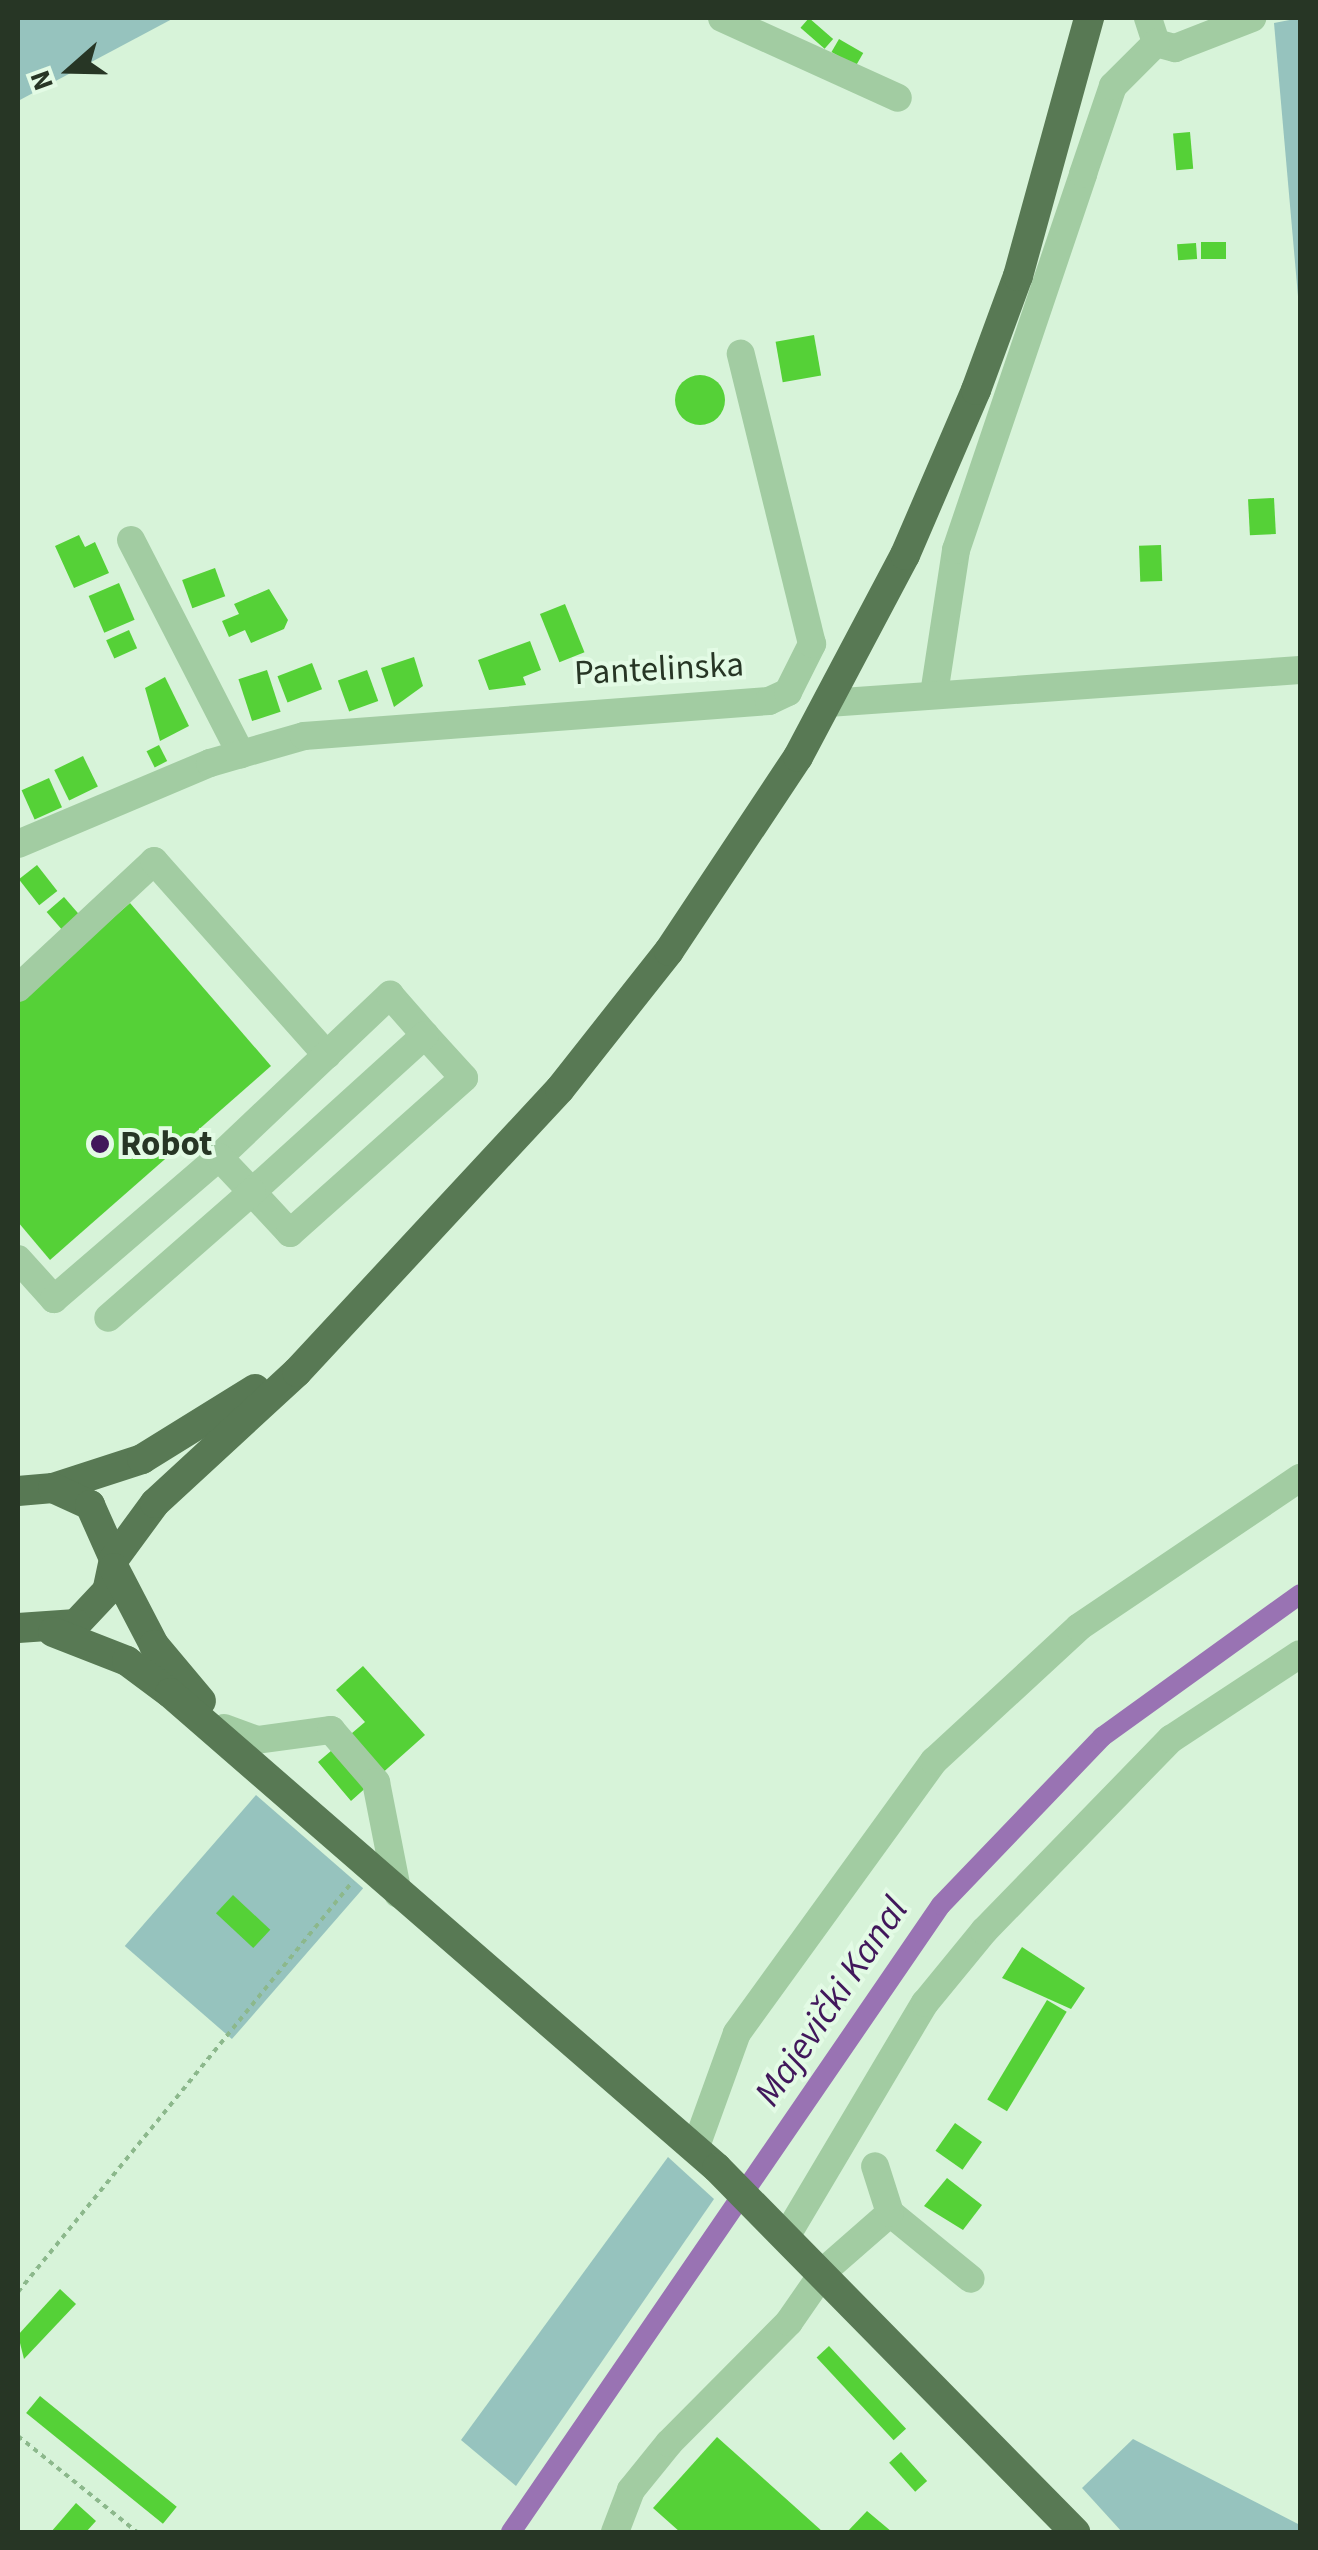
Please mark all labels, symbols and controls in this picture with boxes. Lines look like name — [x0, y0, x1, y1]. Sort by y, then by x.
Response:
north arrow — [20, 20, 120, 120]
text: N — [20, 65, 64, 96]
street label: Pantelinska — [573, 644, 745, 694]
place label: Robot — [120, 1123, 212, 1165]
marker: Robot — [89, 1133, 111, 1155]
water label: Majevički Kanal — [745, 1889, 919, 2115]

